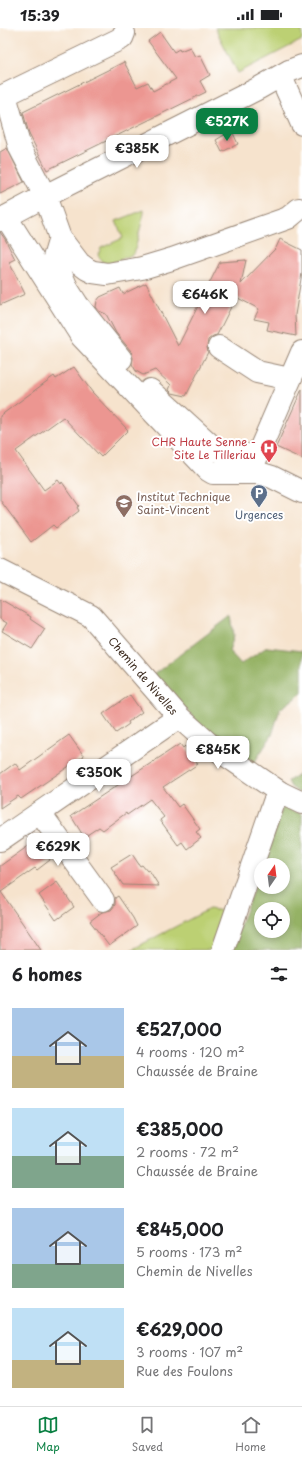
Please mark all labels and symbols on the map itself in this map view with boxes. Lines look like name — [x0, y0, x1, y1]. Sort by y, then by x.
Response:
pin: €527K — [199, 108, 255, 142]
pin: €385K — [109, 135, 165, 169]
pin: €646K — [177, 281, 233, 315]
place label: CHR Haute Senne - Site Le Tilleriau — [152, 433, 256, 463]
hospital icon: CHR Haute Senne - Site Le Tilleriau — [259, 438, 279, 463]
parking icon: Urgences — [249, 483, 269, 508]
place label: Institut Technique Saint-Vincent — [137, 488, 231, 518]
school or university icon: Institut Technique Saint-Vincent — [114, 493, 134, 518]
place label: Urgences — [235, 506, 283, 523]
street label: Chemin de Nivelles — [105, 633, 182, 719]
pin: €845K — [190, 736, 246, 770]
pin: €350K — [71, 759, 127, 793]
pin: €629K — [30, 833, 86, 867]
north arrow — [254, 858, 290, 894]

